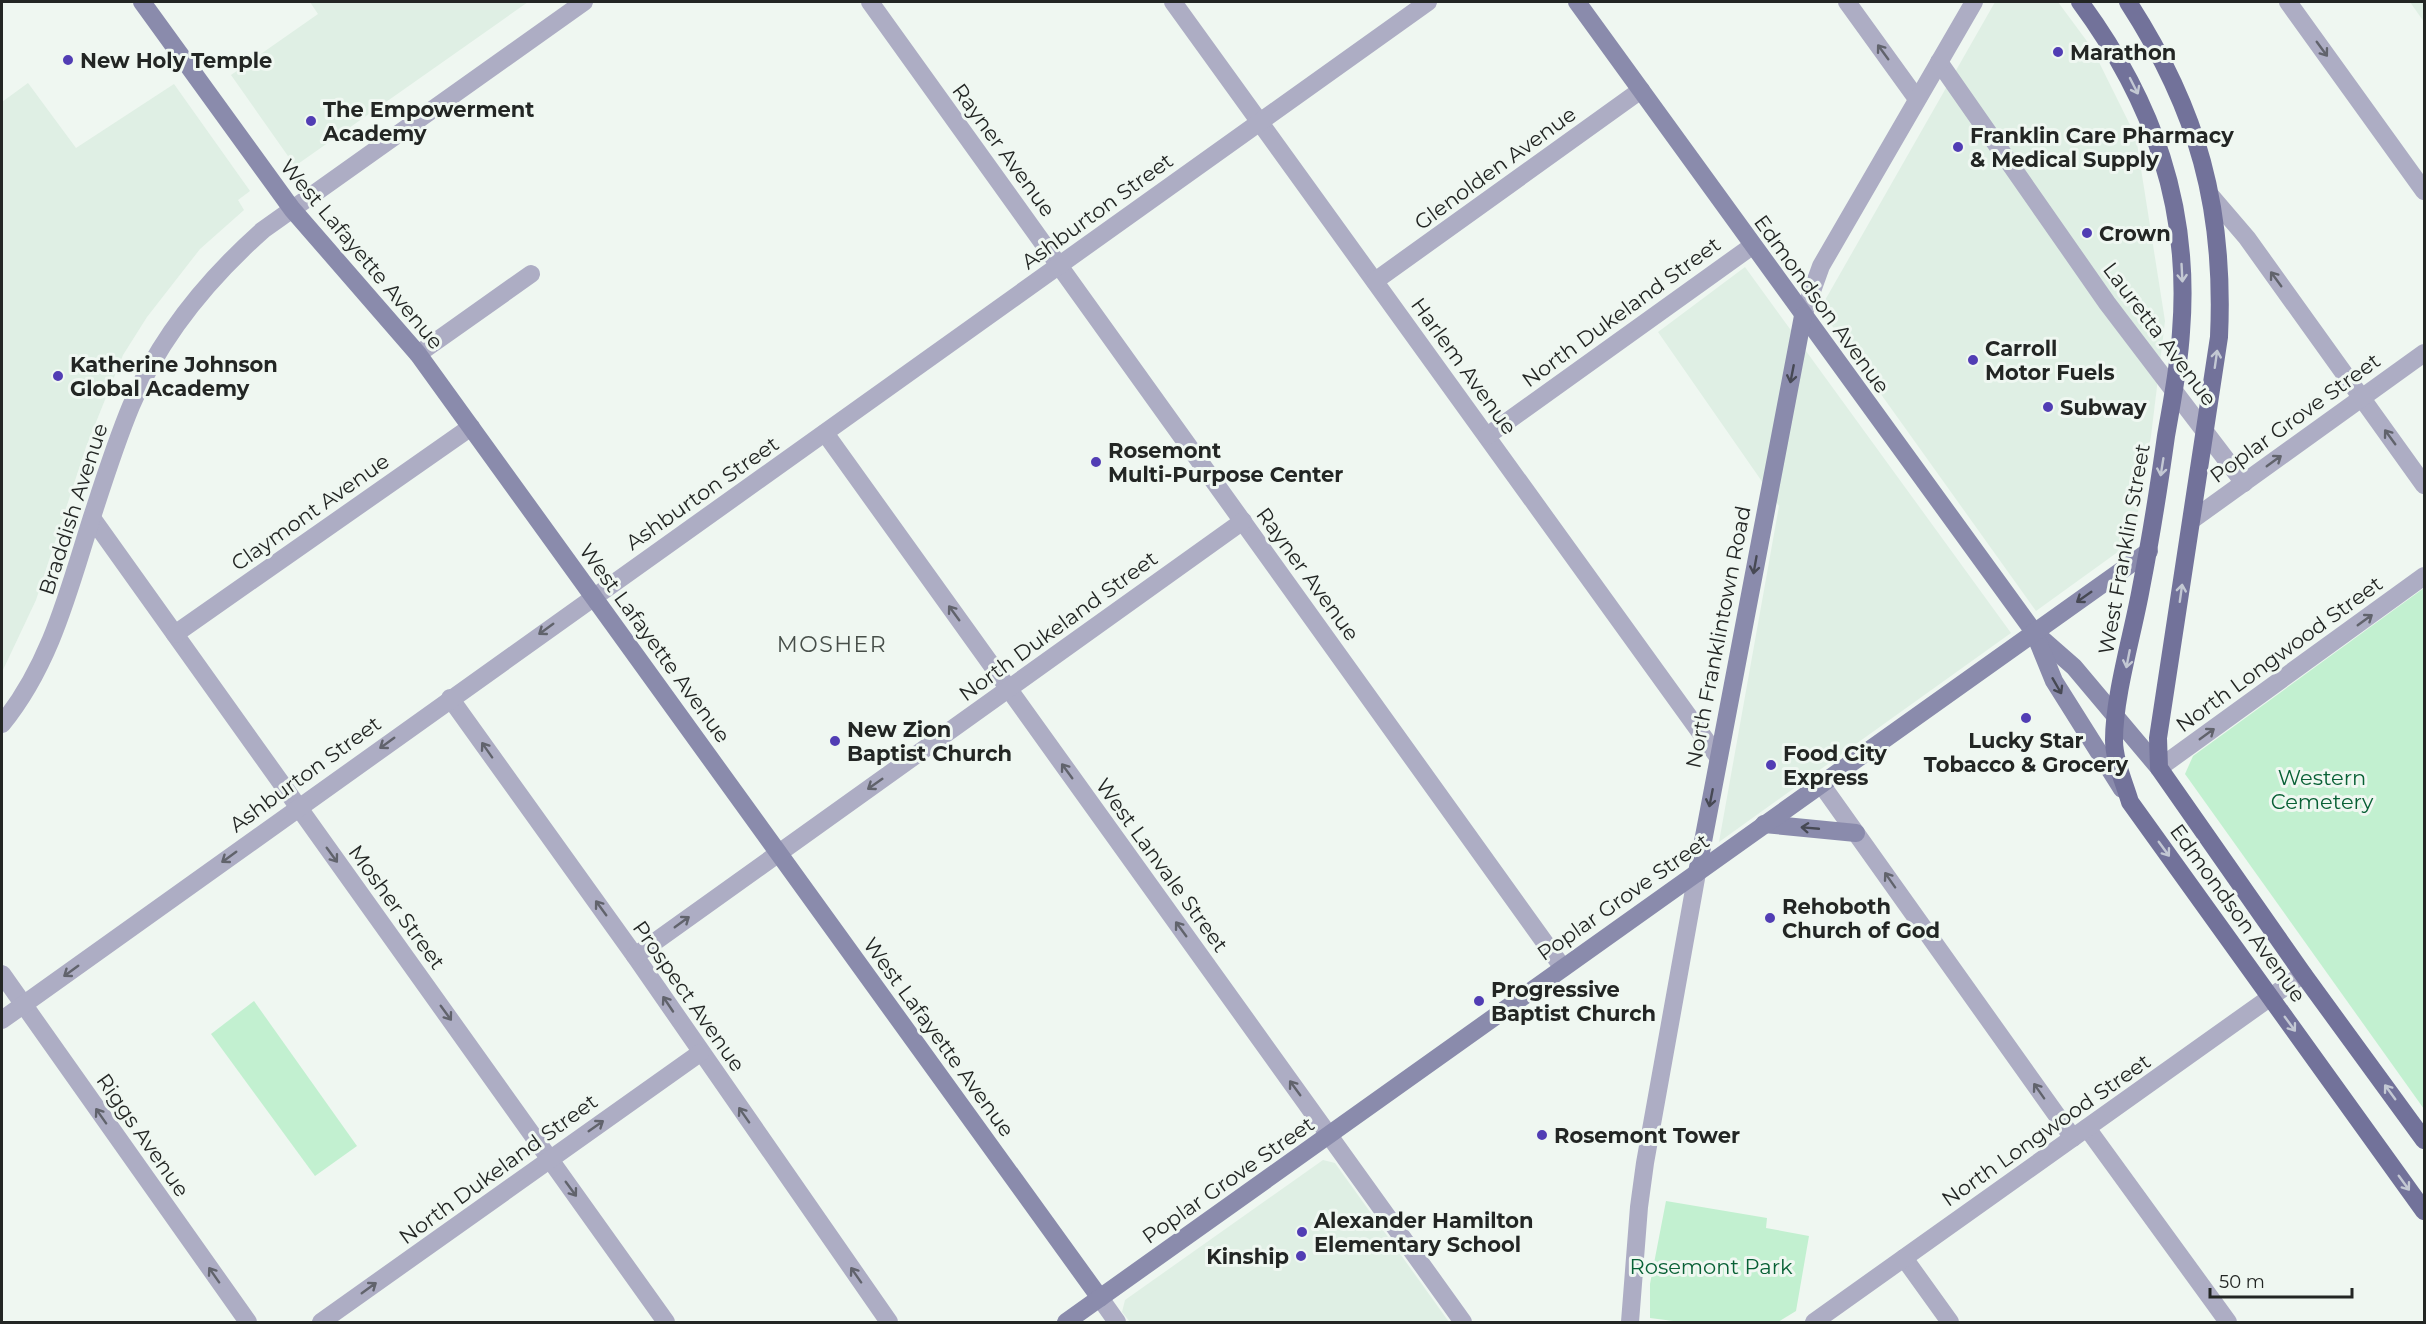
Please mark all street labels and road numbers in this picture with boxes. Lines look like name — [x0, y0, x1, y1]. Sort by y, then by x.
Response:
street label: Rayner Avenue — [947, 79, 1061, 221]
street label: Glenolden Avenue — [1409, 101, 1581, 235]
street label: Ashburton Street — [1016, 148, 1178, 274]
street label: West Lafayette Avenue — [275, 154, 449, 354]
street label: Edmondson Avenue — [1749, 210, 1895, 398]
street label: North Dukeland Street — [1517, 232, 1725, 392]
street label: Lauretta Avenue — [2098, 257, 2222, 411]
street label: Harlem Avenue — [1406, 293, 1522, 439]
street label: Poplar Grove Street — [2205, 348, 2385, 488]
street label: Braddish Avenue — [33, 420, 113, 598]
street label: Ashburton Street — [621, 431, 783, 555]
street label: West Franklin Street — [2093, 442, 2155, 656]
street label: Claymont Avenue — [226, 448, 394, 576]
street label: Rayner Avenue — [1251, 503, 1365, 645]
street label: North Franklintown Road — [1680, 504, 1756, 770]
street label: West Lafayette Avenue — [574, 538, 736, 748]
street label: North Dukeland Street — [954, 546, 1162, 706]
street label: North Longwood Street — [2171, 571, 2387, 737]
street label: Ashburton Street — [224, 711, 386, 837]
street label: West Lanvale Street — [1091, 773, 1233, 957]
street label: Edmondson Avenue — [2165, 819, 2311, 1007]
street label: Poplar Grove Street — [1532, 828, 1714, 966]
street label: Mosher Street — [343, 840, 451, 974]
street label: Prospect Avenue — [628, 916, 750, 1076]
street label: West Lafayette Avenue — [858, 932, 1020, 1142]
street label: North Longwood Street — [1937, 1048, 2155, 1212]
street label: Riggs Avenue — [91, 1069, 195, 1201]
street label: North Dukeland Street — [394, 1089, 602, 1249]
street label: Poplar Grove Street — [1137, 1111, 1319, 1249]

